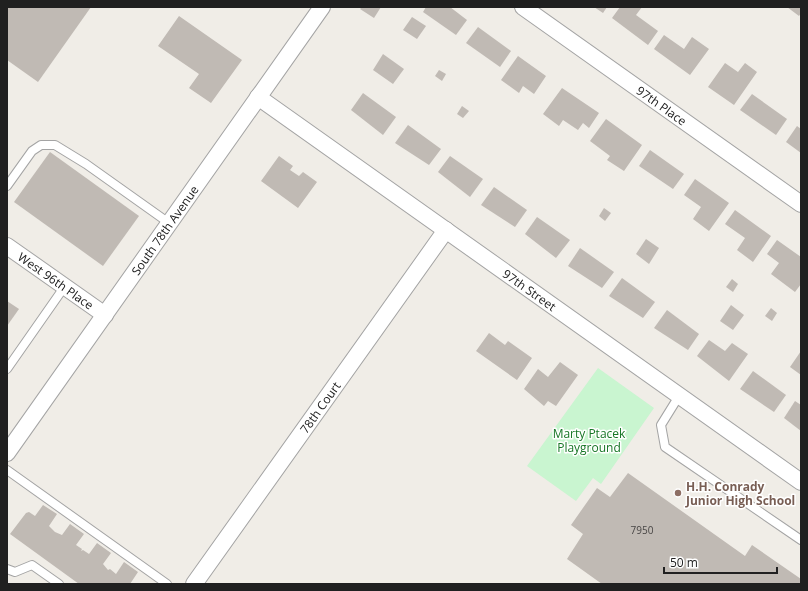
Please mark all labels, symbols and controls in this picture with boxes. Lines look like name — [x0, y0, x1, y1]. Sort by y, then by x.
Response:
street label: 97th Place — [633, 82, 690, 129]
street label: South 78th Avenue — [127, 182, 202, 278]
street label: West 96th Place — [15, 248, 98, 313]
street label: 97th Street — [499, 265, 560, 314]
street label: 78th Court — [296, 378, 344, 437]
park label: Marty Ptacek Playground — [553, 425, 626, 456]
place label: H.H. Conrady Junior High School — [685, 478, 795, 509]
marker: H.H. Conrady Junior High School — [673, 488, 683, 498]
house number: 7950 — [631, 523, 654, 537]
scale bar — [664, 549, 777, 575]
text: 50 m — [670, 554, 698, 571]

